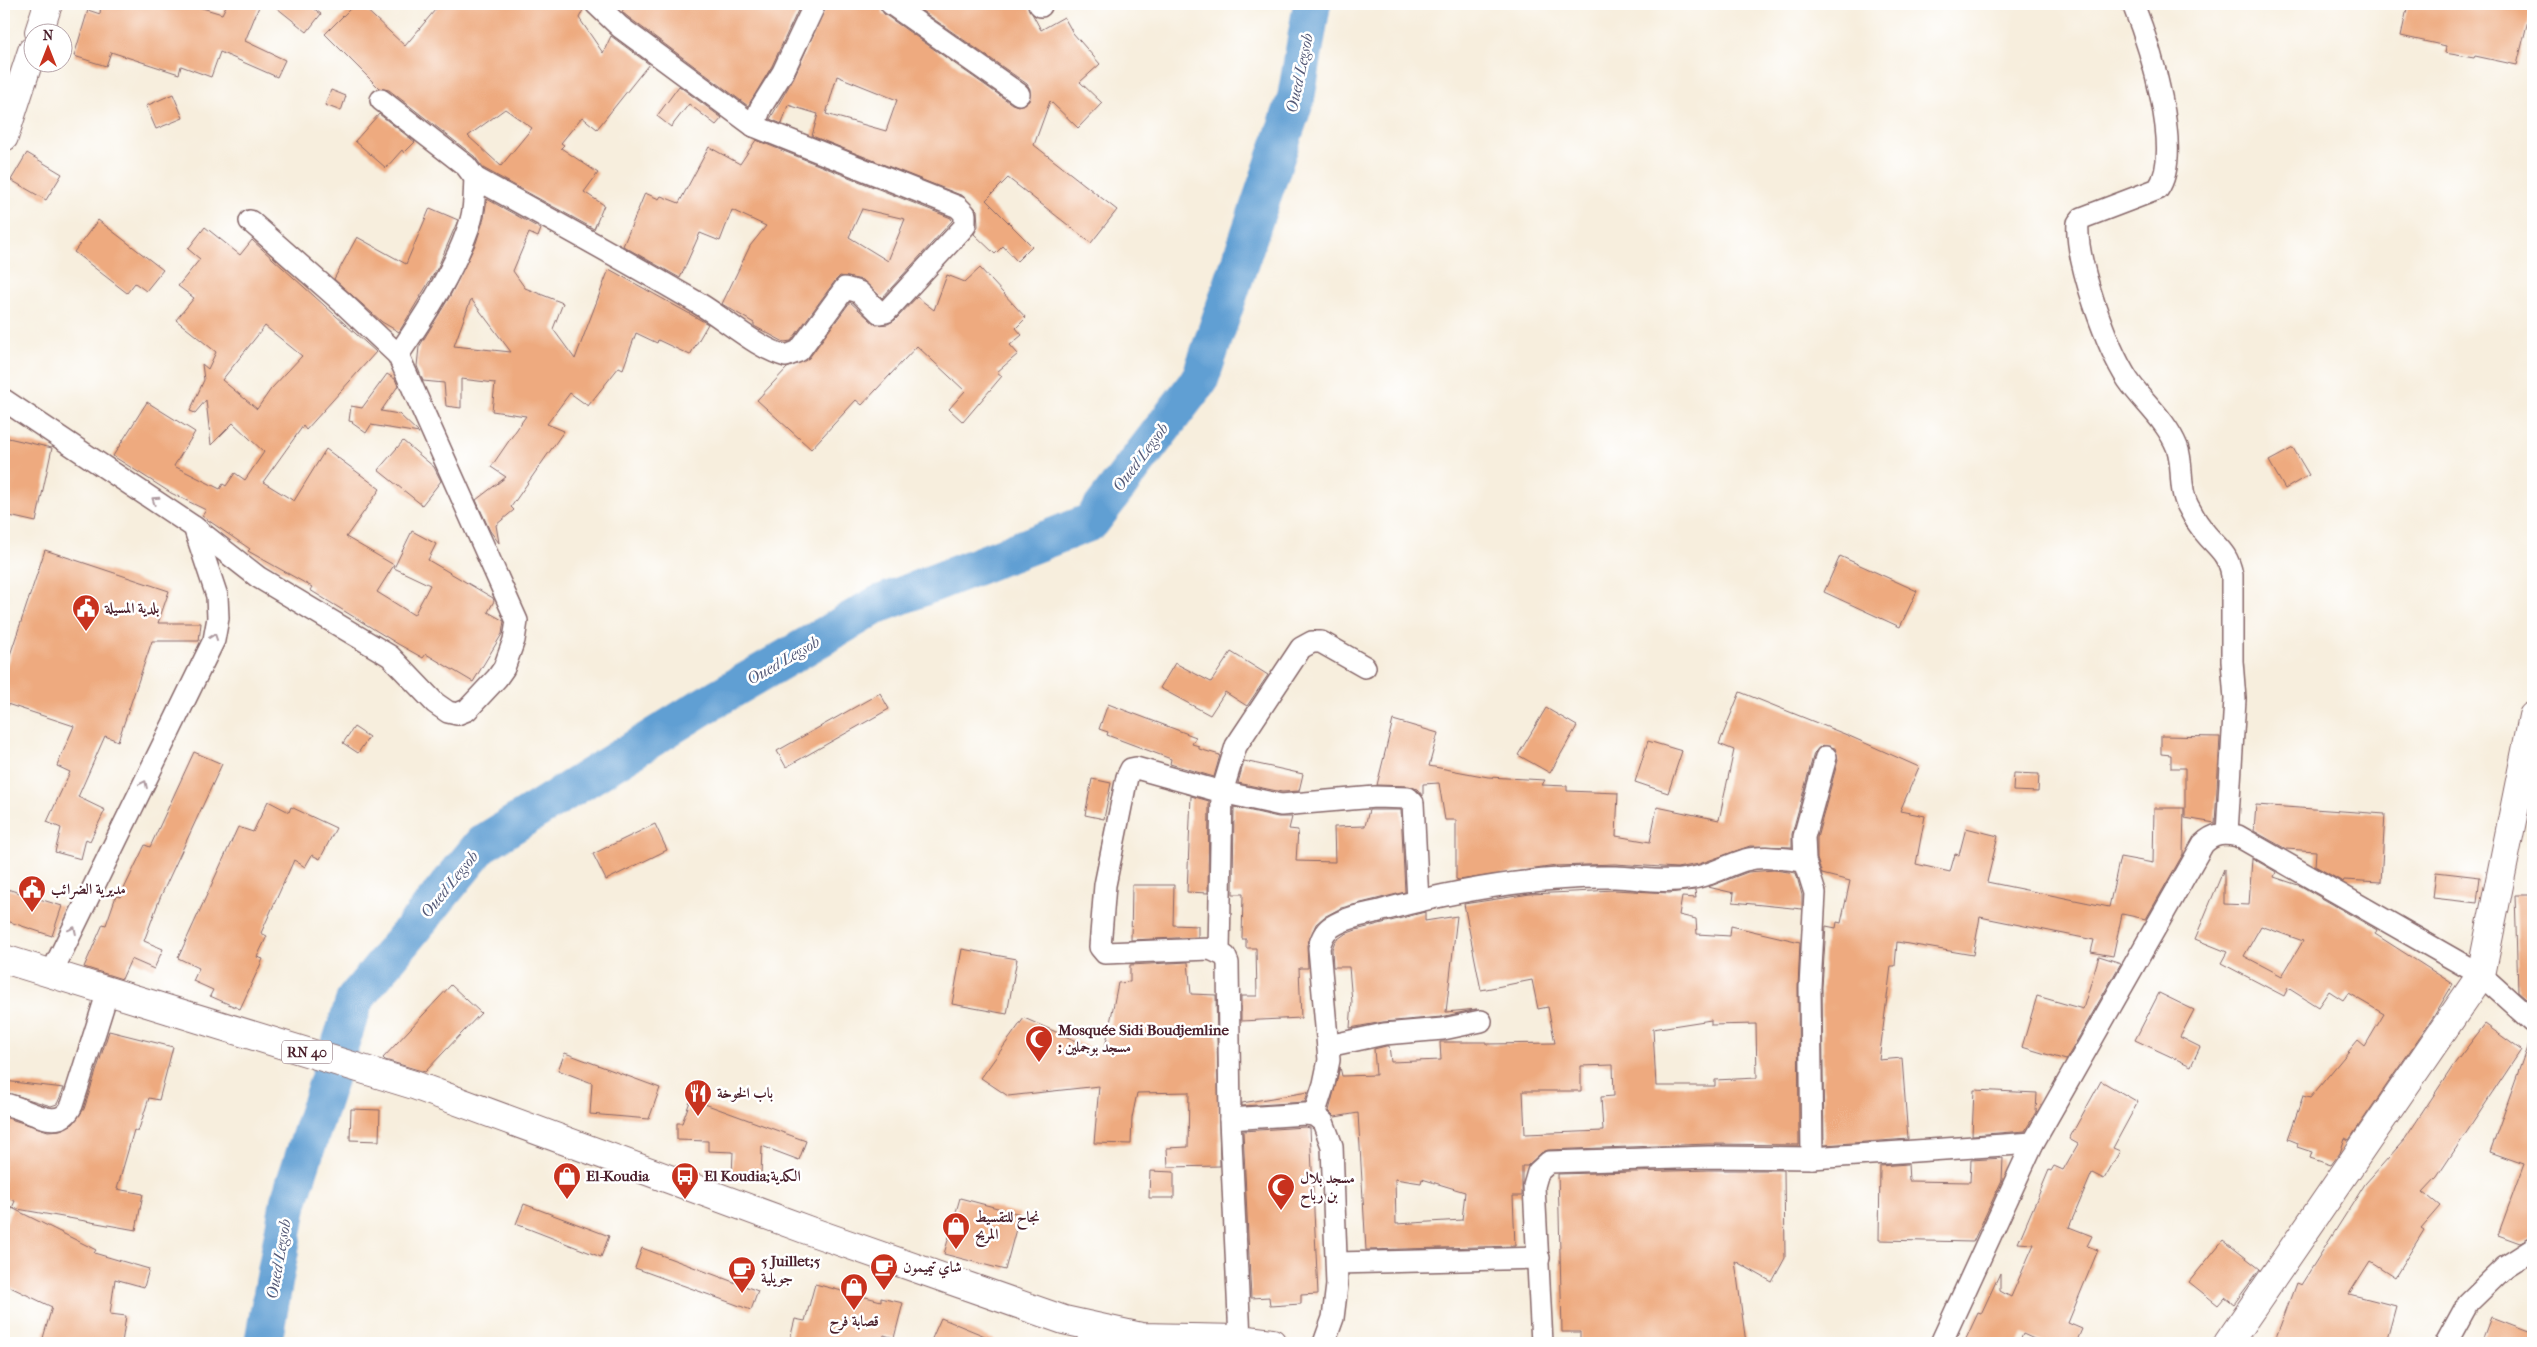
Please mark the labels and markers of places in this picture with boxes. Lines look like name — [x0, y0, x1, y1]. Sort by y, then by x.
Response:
public building icon: بلدية المسيلة — [71, 593, 101, 632]
place label: بلدية المسيلة — [104, 599, 160, 617]
public building icon: مديرية الضرائب — [17, 874, 47, 913]
place label: مديرية الضرائب — [51, 880, 126, 900]
place label: Mosquée Sidi Boudjemline ; مسجد بوجملين — [1057, 1021, 1229, 1056]
mosque icon: Mosquée Sidi Boudjemline ; مسجد بوجملين — [1024, 1024, 1054, 1063]
restaurant icon: باب الخوخة — [683, 1078, 713, 1117]
place label: باب الخوخة — [717, 1084, 773, 1103]
shop icon: El-Koudia — [552, 1161, 582, 1200]
bus stop icon: El Koudia;الكدية — [670, 1161, 700, 1200]
place label: El-Koudia — [586, 1167, 650, 1185]
place label: El Koudia;الكدية — [704, 1167, 801, 1185]
place label: مسجد بلال بن رباح — [1300, 1169, 1355, 1209]
mosque icon: مسجد بلال بن رباح — [1266, 1172, 1296, 1211]
place label: نجاح للتقسيط المريح — [975, 1208, 1040, 1247]
shop icon: نجاح للتقسيط المريح — [941, 1211, 971, 1250]
place label: 5 Juillet;5 جويلية — [761, 1252, 821, 1287]
cafe icon: شاي تيميمون — [869, 1252, 899, 1291]
cafe icon: 5 Juillet;5 جويلية — [727, 1255, 757, 1294]
place label: شاي تيميمون — [903, 1258, 962, 1279]
shop icon: قصابة فرح — [839, 1272, 869, 1311]
place label: قصابة فرح — [829, 1312, 879, 1335]

